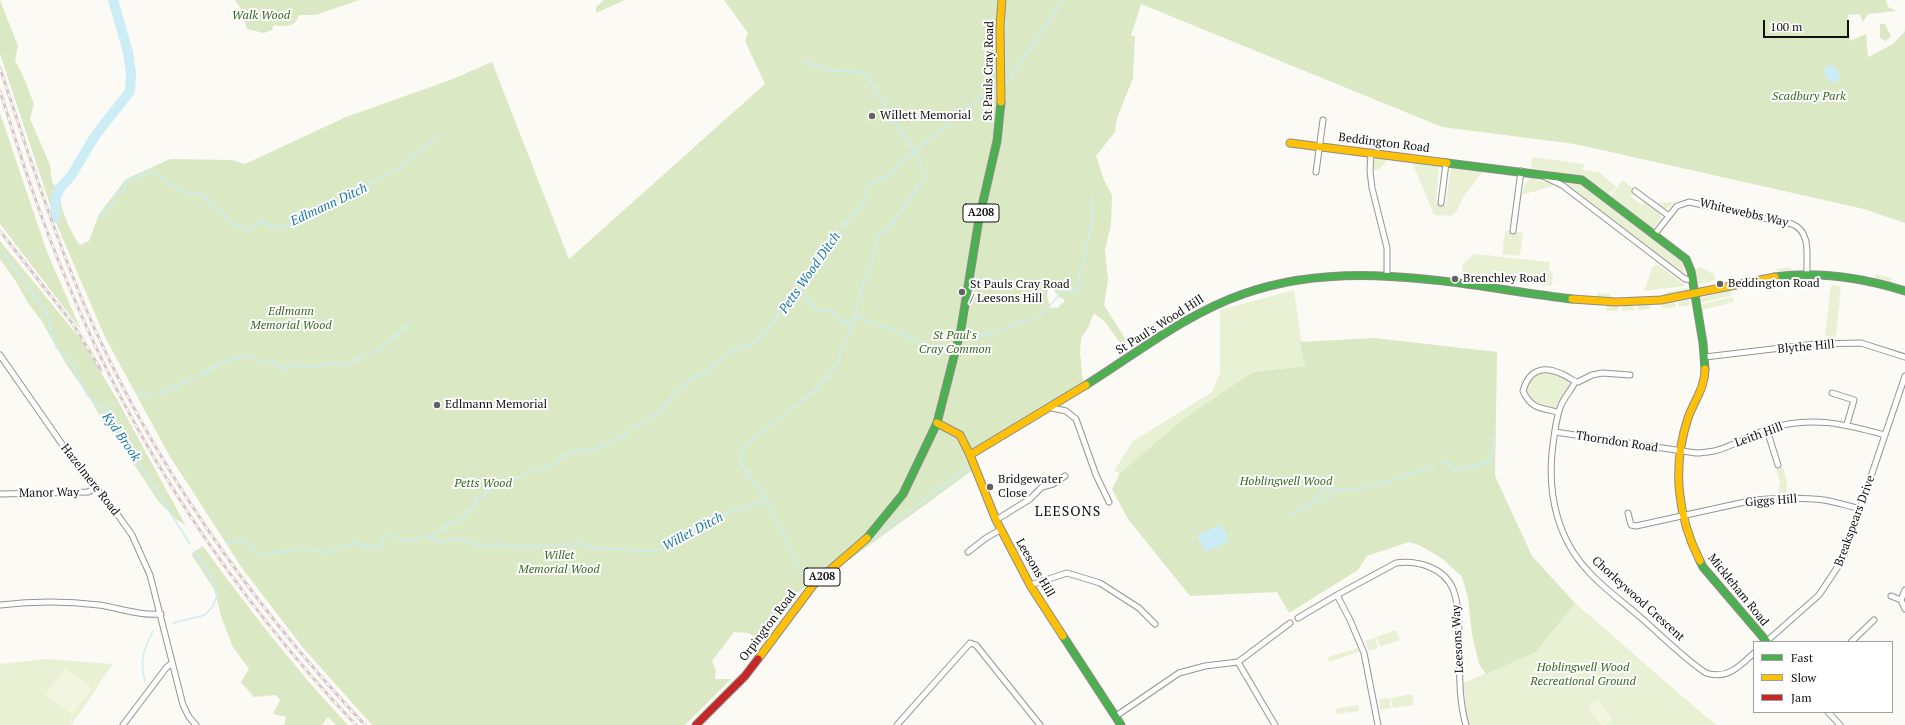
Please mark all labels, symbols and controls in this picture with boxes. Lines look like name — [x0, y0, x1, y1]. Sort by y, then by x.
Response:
park label: Walk Wood — [232, 9, 290, 23]
scale bar — [1765, 12, 1851, 38]
text: 100 m — [1770, 19, 1802, 34]
street label: St Pauls Cray Road — [981, 21, 997, 121]
park label: Scadbury Park — [1772, 90, 1846, 104]
place label: Willett Memorial — [880, 109, 971, 123]
marker: Willett Memorial — [867, 111, 877, 121]
street label: Beddington Road — [1338, 130, 1430, 156]
water label: Edlmann Ditch — [288, 180, 370, 230]
street label: Whitewebbs Way — [1698, 196, 1790, 230]
road number: A208 — [963, 204, 999, 222]
water label: Petts Wood Ditch — [776, 229, 844, 317]
place label: Brenchley Road — [1463, 272, 1546, 286]
marker: Brenchley Road — [1450, 274, 1460, 284]
place label: Beddington Road — [1728, 277, 1820, 291]
place label: St Pauls Cray Road / Leesons Hill — [970, 278, 1070, 306]
marker: Beddington Road — [1715, 279, 1725, 289]
marker: St Pauls Cray Road / Leesons Hill — [957, 287, 967, 297]
street label: St Paul's Wood Hill — [1113, 292, 1207, 358]
park label: Edlmann Memorial Wood — [250, 305, 332, 333]
park label: St Paul's Cray Common — [919, 329, 991, 357]
street label: Blythe Hill — [1777, 337, 1835, 357]
place label: Edlmann Memorial — [445, 398, 547, 412]
marker: Edlmann Memorial — [432, 400, 442, 410]
water label: Kyd Brook — [99, 410, 143, 464]
street label: Leith Hill — [1733, 420, 1785, 450]
street label: Thorndon Road — [1575, 428, 1659, 456]
street label: Hazelmere Road — [58, 441, 122, 519]
place label: Bridgewater Close — [998, 473, 1062, 501]
street label: Breakspears Drive — [1832, 474, 1878, 568]
park label: Hoblingwell Wood — [1240, 475, 1332, 489]
park label: Petts Wood — [454, 477, 512, 491]
marker: Bridgewater Close — [985, 482, 995, 492]
street label: Manor Way — [19, 485, 79, 501]
street label: Giggs Hill — [1744, 492, 1798, 510]
district label: LEESONS — [1035, 504, 1101, 520]
water label: Willet Ditch — [660, 510, 726, 554]
street label: Leesons Hill — [1012, 536, 1058, 600]
park label: Willet Memorial Wood — [518, 549, 600, 577]
street label: Mickleham Road — [1705, 551, 1771, 629]
street label: Chorleywood Crescent — [1589, 554, 1687, 644]
road number: A208 — [804, 568, 840, 586]
street label: Orpington Road — [737, 588, 799, 664]
street label: Leesons Way — [1449, 605, 1467, 673]
legend — [1753, 641, 1893, 713]
text: Fast — [1791, 650, 1813, 665]
park label: Hoblingwell Wood Recreational Ground — [1530, 661, 1636, 689]
text: Slow — [1791, 670, 1816, 685]
text: Jam — [1791, 690, 1812, 705]

